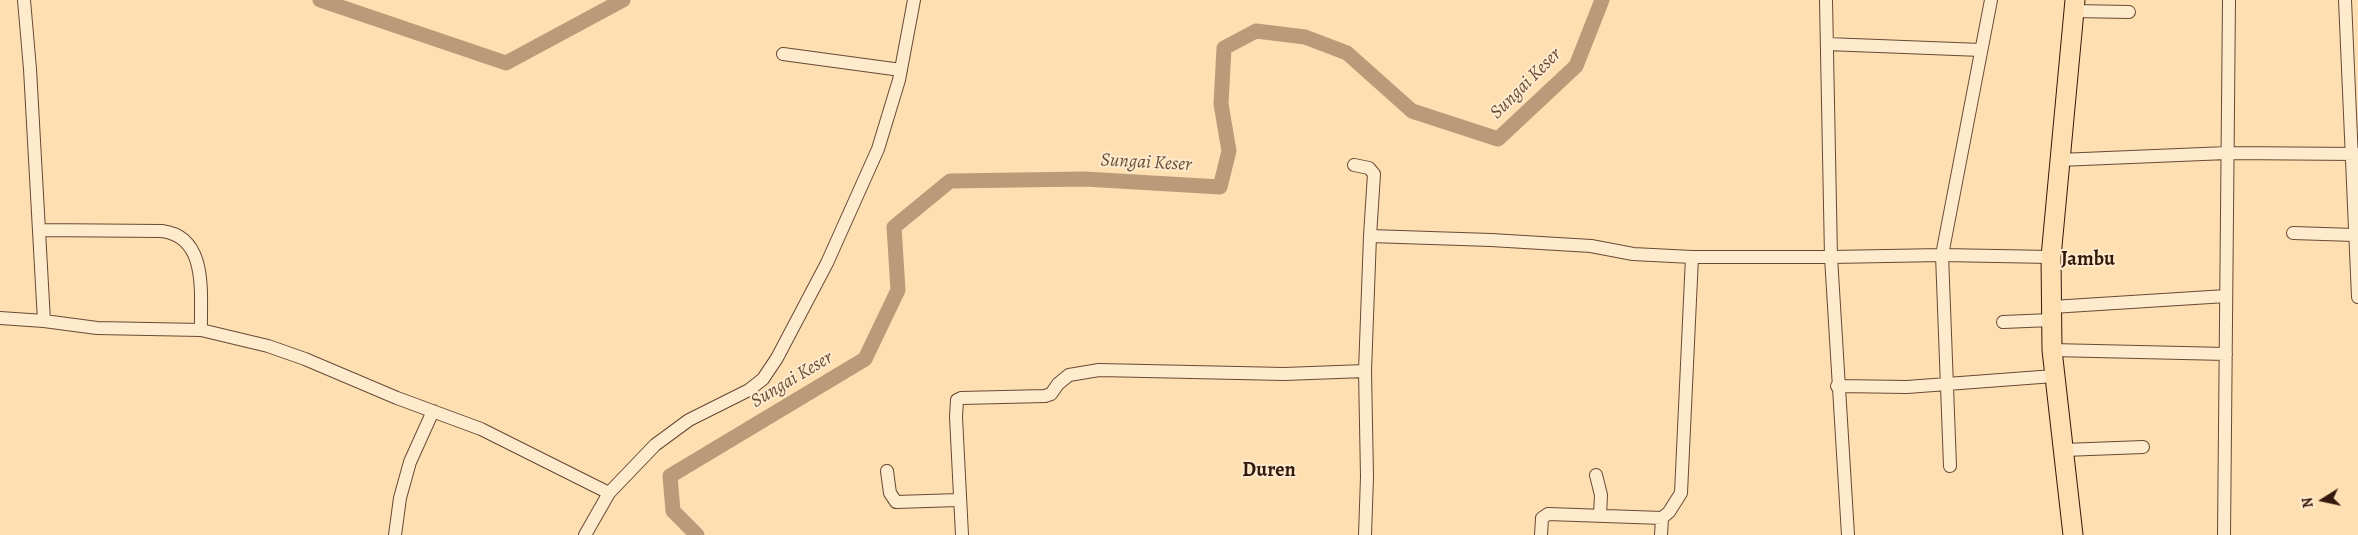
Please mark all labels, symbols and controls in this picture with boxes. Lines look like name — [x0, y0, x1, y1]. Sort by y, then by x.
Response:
water label: Sungai Keser — [1486, 44, 1566, 124]
water label: Sungai Keser — [1100, 149, 1192, 177]
district label: Jambu — [2061, 248, 2115, 272]
water label: Sungai Keser — [747, 347, 837, 413]
district label: Duren — [1242, 459, 1296, 483]
north arrow — [2298, 475, 2348, 525]
text: N — [2297, 496, 2318, 509]

